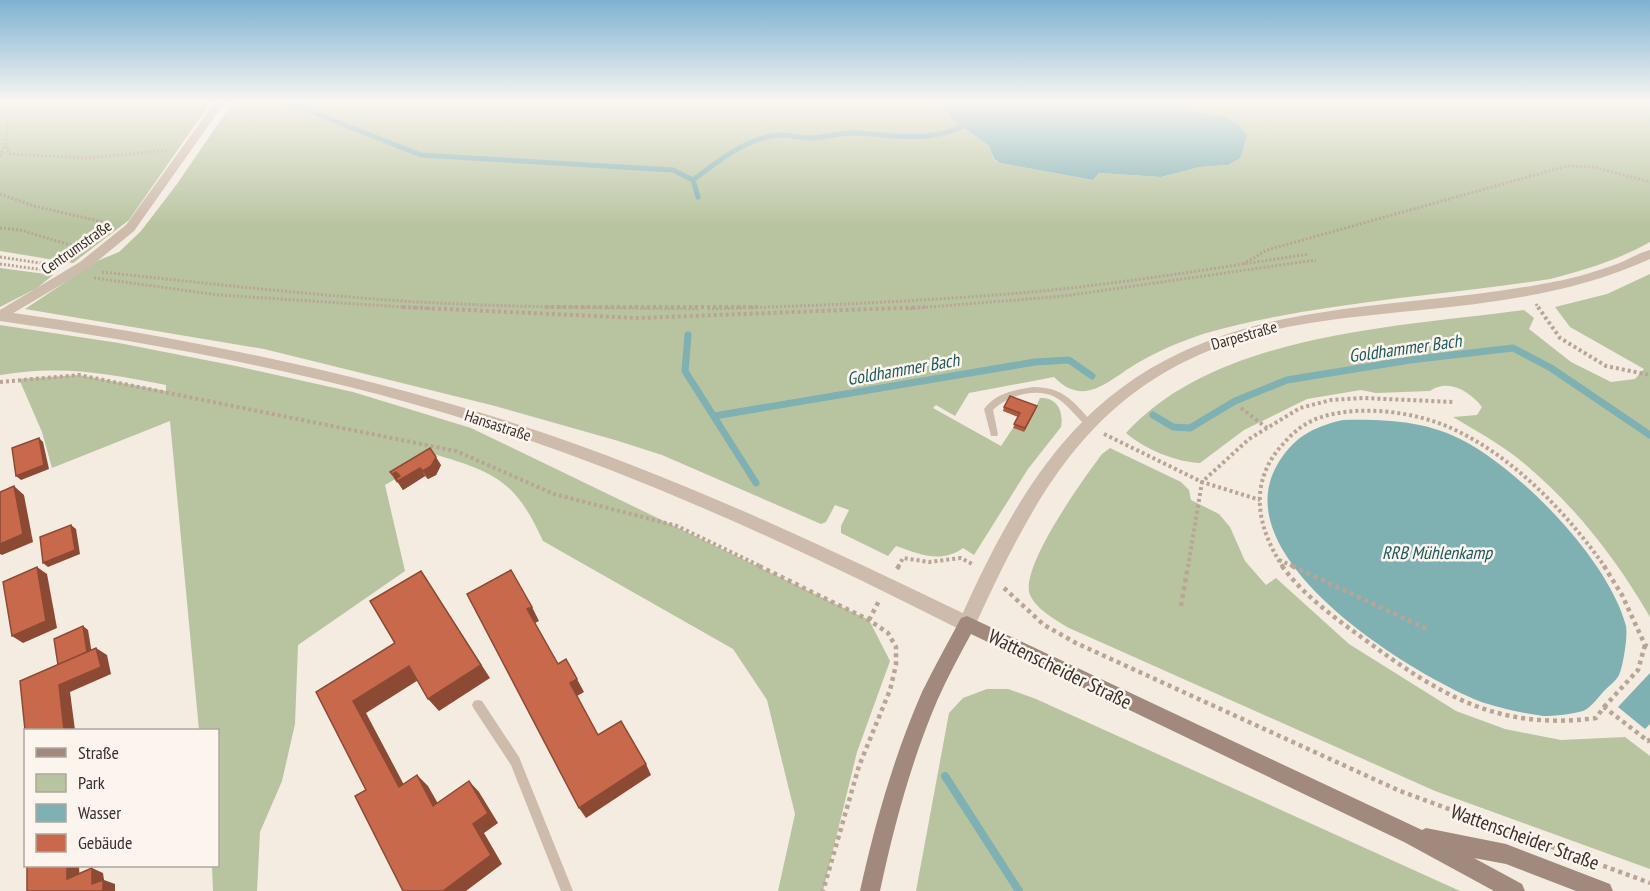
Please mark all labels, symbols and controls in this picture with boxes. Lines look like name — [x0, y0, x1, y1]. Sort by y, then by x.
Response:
street label: Centrumstraße — [37, 215, 115, 279]
street label: Darpestraße — [1209, 316, 1279, 354]
water label: Goldhammer Bach — [1347, 329, 1464, 367]
water label: Goldhammer Bach — [845, 348, 962, 390]
street label: Hansastraße — [462, 405, 534, 445]
water label: RRB Mühlenkamp — [1382, 541, 1493, 564]
street label: Wattenscheider Straße — [984, 623, 1136, 715]
legend — [24, 729, 219, 867]
text: Straße — [78, 741, 119, 764]
text: Park — [78, 771, 105, 794]
street label: Wattenscheider Straße — [1447, 798, 1603, 876]
text: Wasser — [78, 801, 121, 824]
text: Gebäude — [78, 831, 132, 854]

